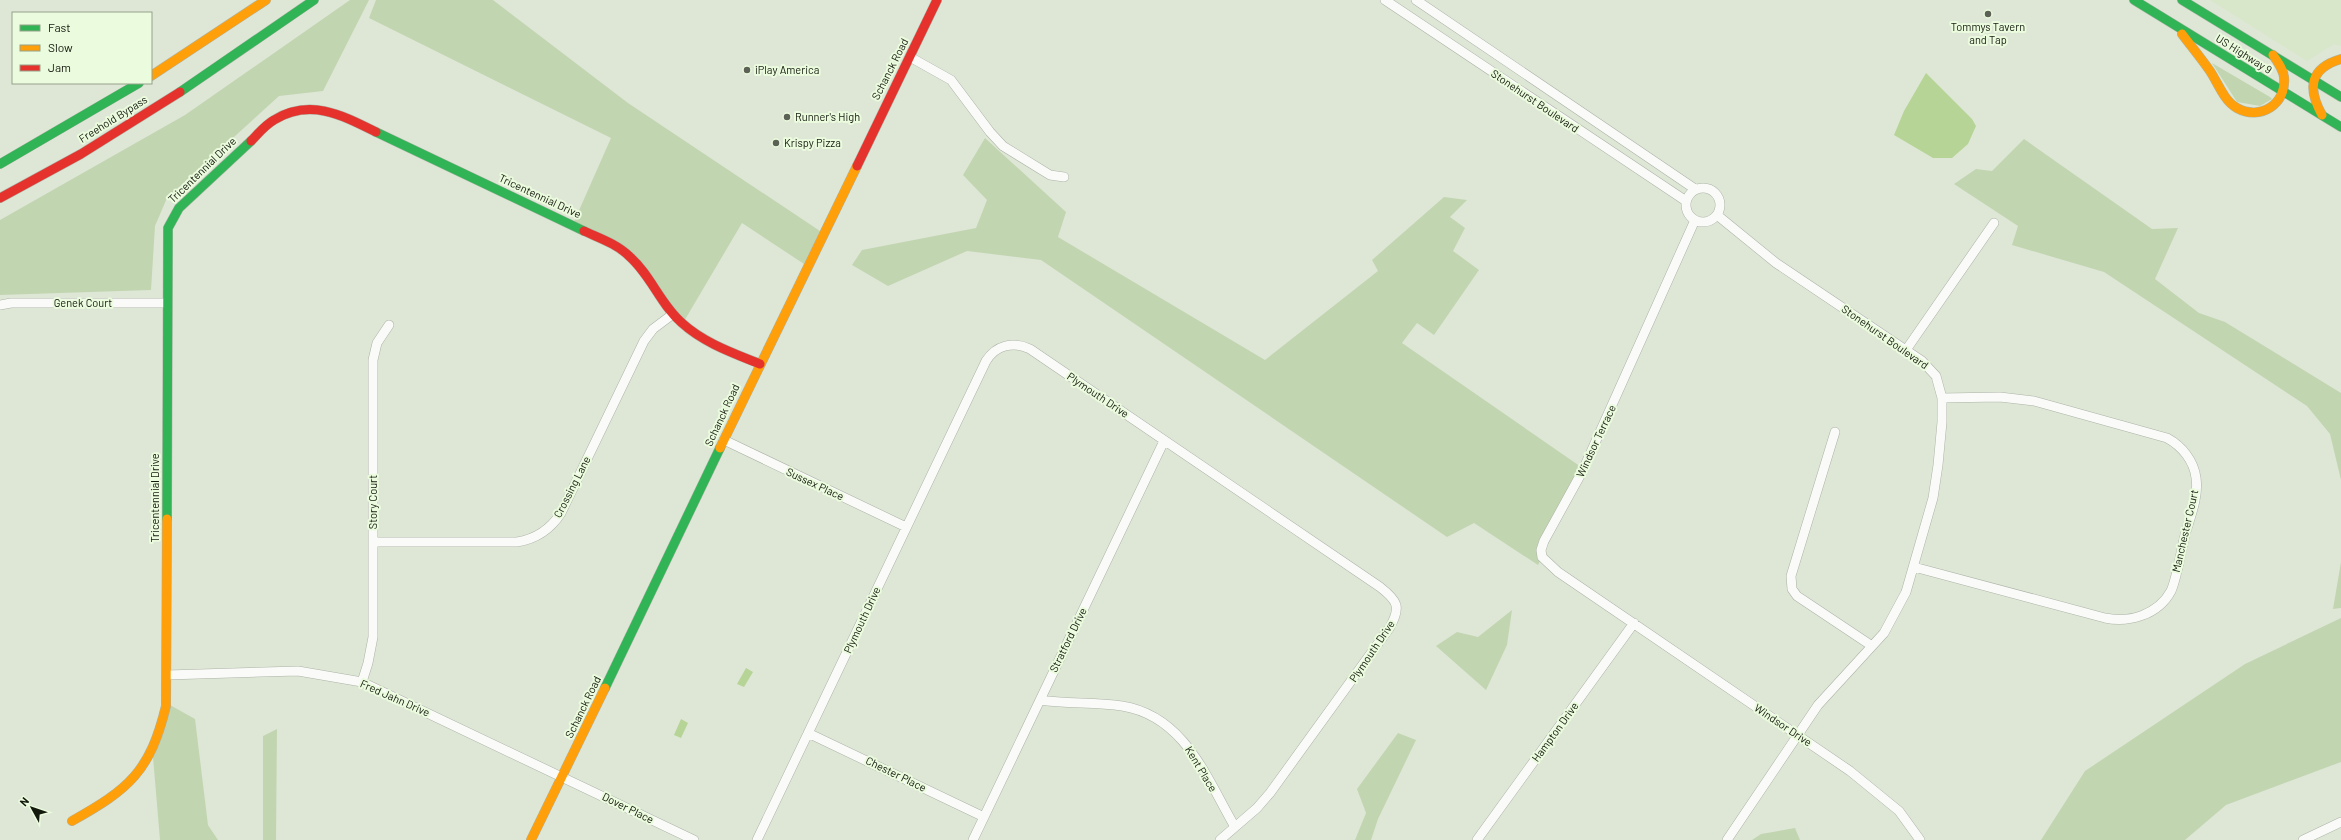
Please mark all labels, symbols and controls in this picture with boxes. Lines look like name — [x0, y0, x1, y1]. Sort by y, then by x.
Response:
marker: Tommys Tavern and Tap — [1983, 9, 1993, 19]
legend — [12, 12, 152, 84]
text: Fast — [48, 20, 71, 34]
place label: Tommys Tavern and Tap — [1951, 20, 2025, 46]
street label: US Highway 9 — [2214, 31, 2275, 76]
street label: Schanck Road — [868, 36, 911, 102]
text: Slow — [48, 40, 73, 54]
text: Jam — [48, 60, 71, 74]
place label: iPlay America — [755, 63, 819, 76]
marker: iPlay America — [742, 65, 752, 75]
street label: Stonehurst Boulevard — [1489, 66, 1582, 135]
street label: Freehold Bypass — [76, 92, 149, 145]
place label: Runner's High — [795, 110, 860, 123]
marker: Runner's High — [782, 112, 792, 122]
street label: Tricentennial Drive — [165, 134, 238, 205]
place label: Krispy Pizza — [784, 136, 841, 149]
marker: Krispy Pizza — [771, 138, 781, 148]
street label: Tricentennial Drive — [497, 171, 583, 220]
street label: Genek Court — [54, 296, 112, 309]
street label: Stonehurst Boulevard — [1839, 302, 1931, 371]
street label: Plymouth Drive — [1065, 369, 1132, 420]
street label: Schanck Road — [701, 382, 742, 448]
street label: Windsor Terrace — [1573, 402, 1618, 479]
street label: Tricentennial Drive — [148, 453, 161, 543]
street label: Crossing Lane — [550, 454, 593, 520]
street label: Sussex Place — [784, 465, 846, 503]
street label: Story Court — [366, 475, 379, 529]
street label: Manchester Court — [2169, 488, 2200, 574]
street label: Plymouth Drive — [841, 584, 883, 655]
street label: Stratford Drive — [1046, 605, 1089, 674]
street label: Plymouth Drive — [1346, 617, 1397, 684]
street label: Schanck Road — [562, 674, 603, 740]
street label: Fred Jahn Drive — [358, 676, 432, 719]
street label: Hampton Drive — [1529, 699, 1581, 764]
street label: Windsor Drive — [1752, 701, 1815, 749]
street label: Kent Place — [1183, 744, 1220, 794]
street label: Chester Place — [864, 753, 929, 794]
north arrow — [12, 788, 52, 828]
street label: Dover Place — [600, 789, 656, 826]
text: N — [17, 794, 31, 808]

